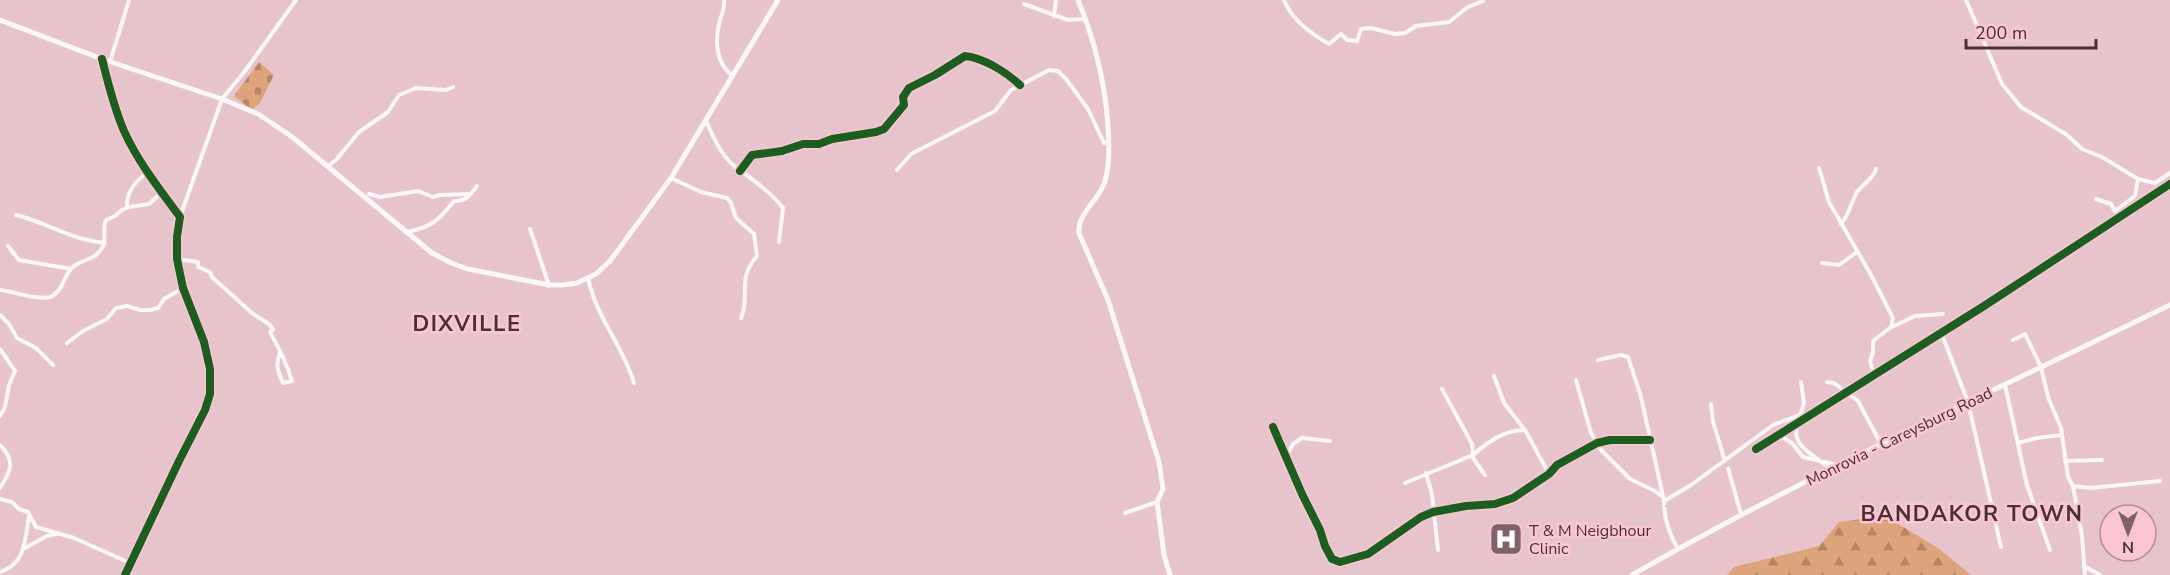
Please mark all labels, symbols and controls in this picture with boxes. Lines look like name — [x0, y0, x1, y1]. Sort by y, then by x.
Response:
scale bar — [1966, 12, 2096, 50]
text: 200 m — [1975, 21, 2027, 45]
district label: DIXVILLE — [412, 309, 522, 339]
street label: Monrovia - Careysburg Road — [1803, 382, 1996, 492]
district label: BANDAKOR TOWN — [1861, 499, 2083, 529]
north arrow — [2098, 503, 2158, 563]
place label: T & M Neigbhour Clinic — [1529, 520, 1651, 560]
hospital icon: T & M Neigbhour Clinic — [1488, 521, 1524, 557]
text: N — [2122, 536, 2134, 558]

